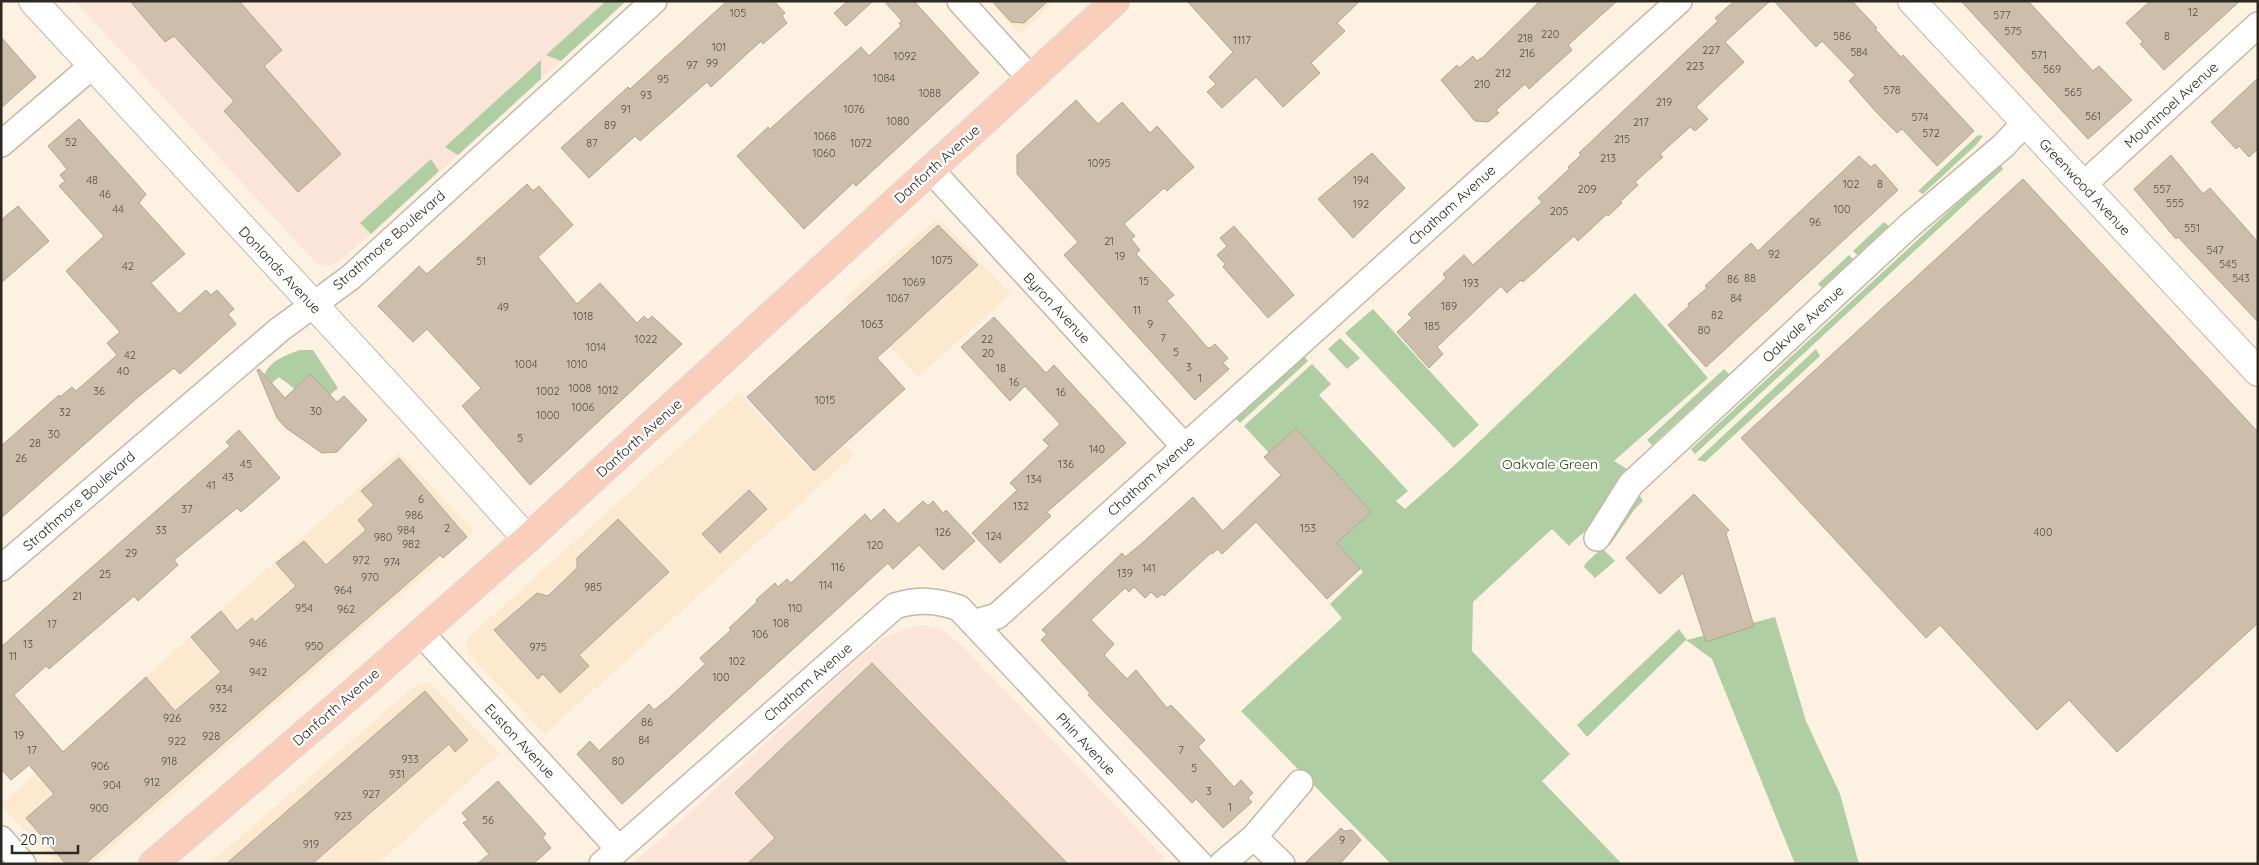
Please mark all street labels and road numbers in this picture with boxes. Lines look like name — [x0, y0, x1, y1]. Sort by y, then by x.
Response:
street label: Mountnoel Avenue — [2120, 58, 2222, 152]
street label: Danforth Avenue — [890, 121, 984, 207]
street label: Greenwood Avenue — [2035, 135, 2135, 239]
street label: Chatham Avenue — [1405, 161, 1499, 249]
street label: Strathmore Boulevard — [329, 186, 449, 294]
street label: Donlands Avenue — [235, 222, 325, 318]
street label: Byron Avenue — [1020, 269, 1094, 347]
street label: Oakvale Avenue — [1758, 281, 1848, 366]
street label: Danforth Avenue — [592, 395, 686, 481]
street label: Chatham Avenue — [1104, 432, 1198, 520]
street label: Strathmore Boulevard — [19, 447, 139, 555]
street label: Chatham Avenue — [760, 639, 856, 725]
street label: Danforth Avenue — [289, 664, 383, 750]
street label: Euston Avenue — [481, 700, 559, 782]
street label: Phin Avenue — [1052, 709, 1120, 779]

